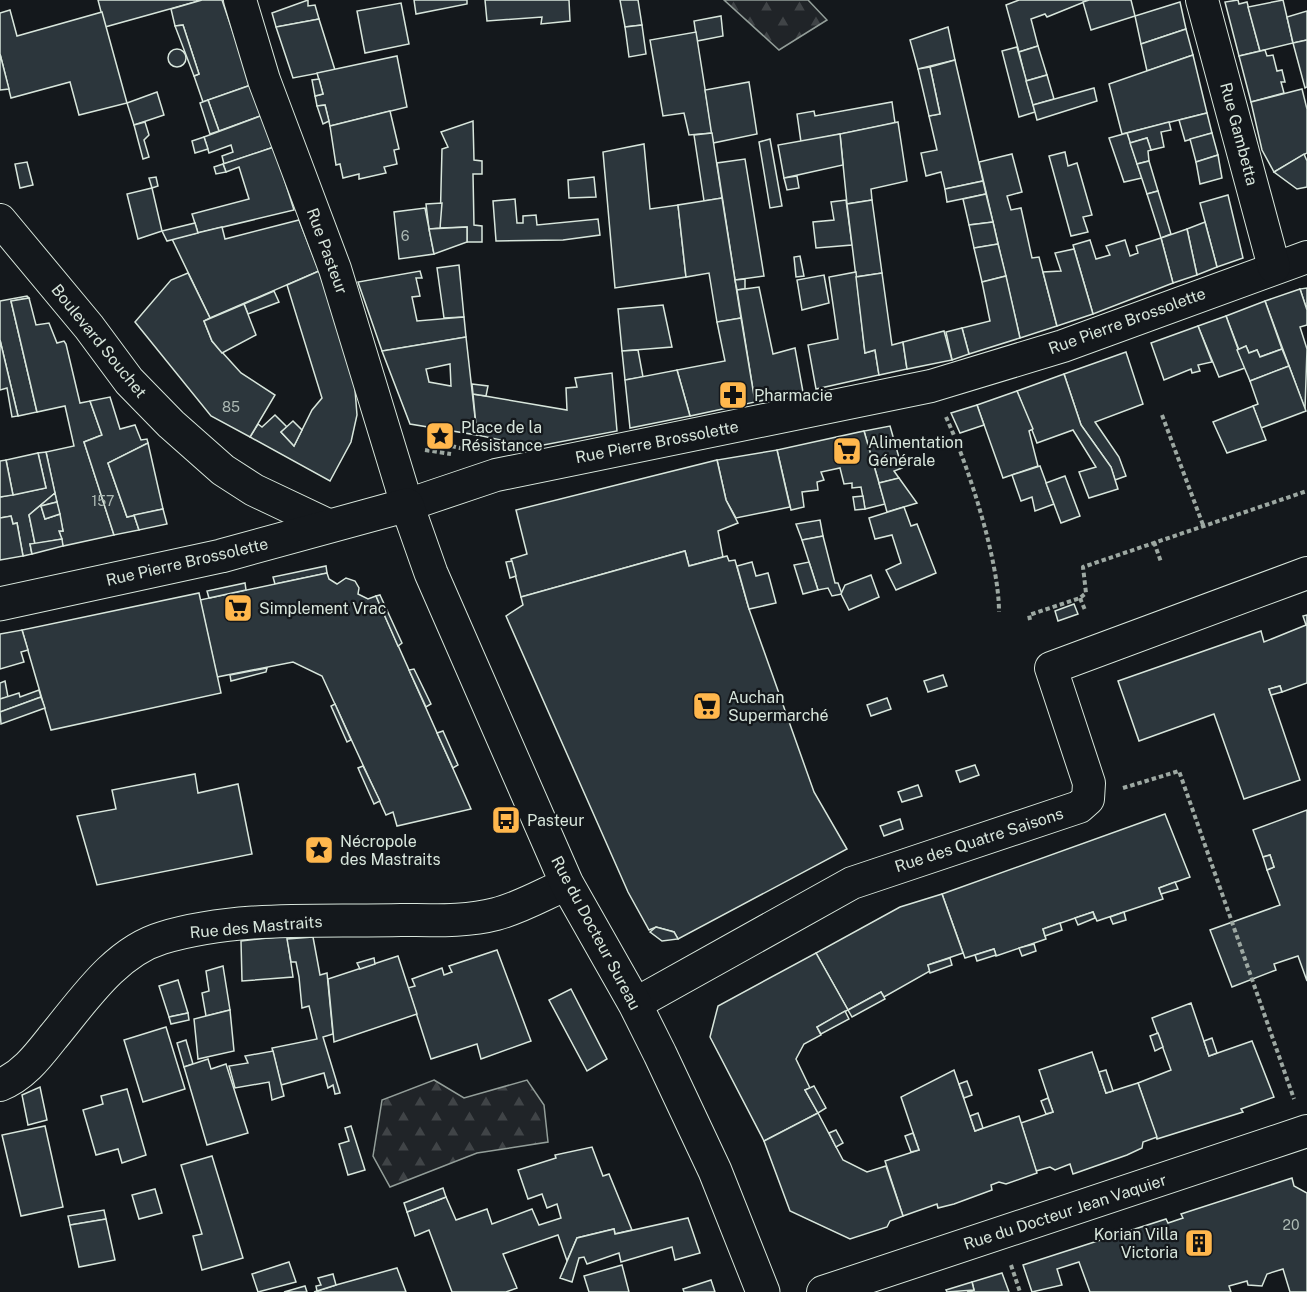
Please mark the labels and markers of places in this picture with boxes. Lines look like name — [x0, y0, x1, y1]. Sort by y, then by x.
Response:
pharmacy icon: Pharmacie — [717, 379, 749, 411]
place label: Pharmacie — [754, 386, 833, 405]
place label: Place de la Résistance — [461, 418, 543, 455]
place icon: Place de la Résistance — [424, 420, 456, 452]
place label: Alimentation Générale — [868, 433, 963, 470]
supermarket icon: Alimentation Générale — [831, 435, 863, 467]
supermarket icon: Simplement Vrac — [222, 592, 254, 624]
place label: Simplement Vrac — [259, 599, 386, 618]
place label: Auchan Supermarché — [728, 688, 829, 725]
supermarket icon: Auchan Supermarché — [691, 690, 723, 722]
bus stop icon: Pasteur — [490, 804, 522, 836]
place label: Pasteur — [527, 811, 584, 830]
place label: Nécropole des Mastraits — [340, 832, 441, 869]
place icon: Nécropole des Mastraits — [303, 834, 335, 866]
place label: Korian Villa Victoria — [1094, 1225, 1178, 1262]
building icon: Korian Villa Victoria — [1183, 1227, 1215, 1259]

